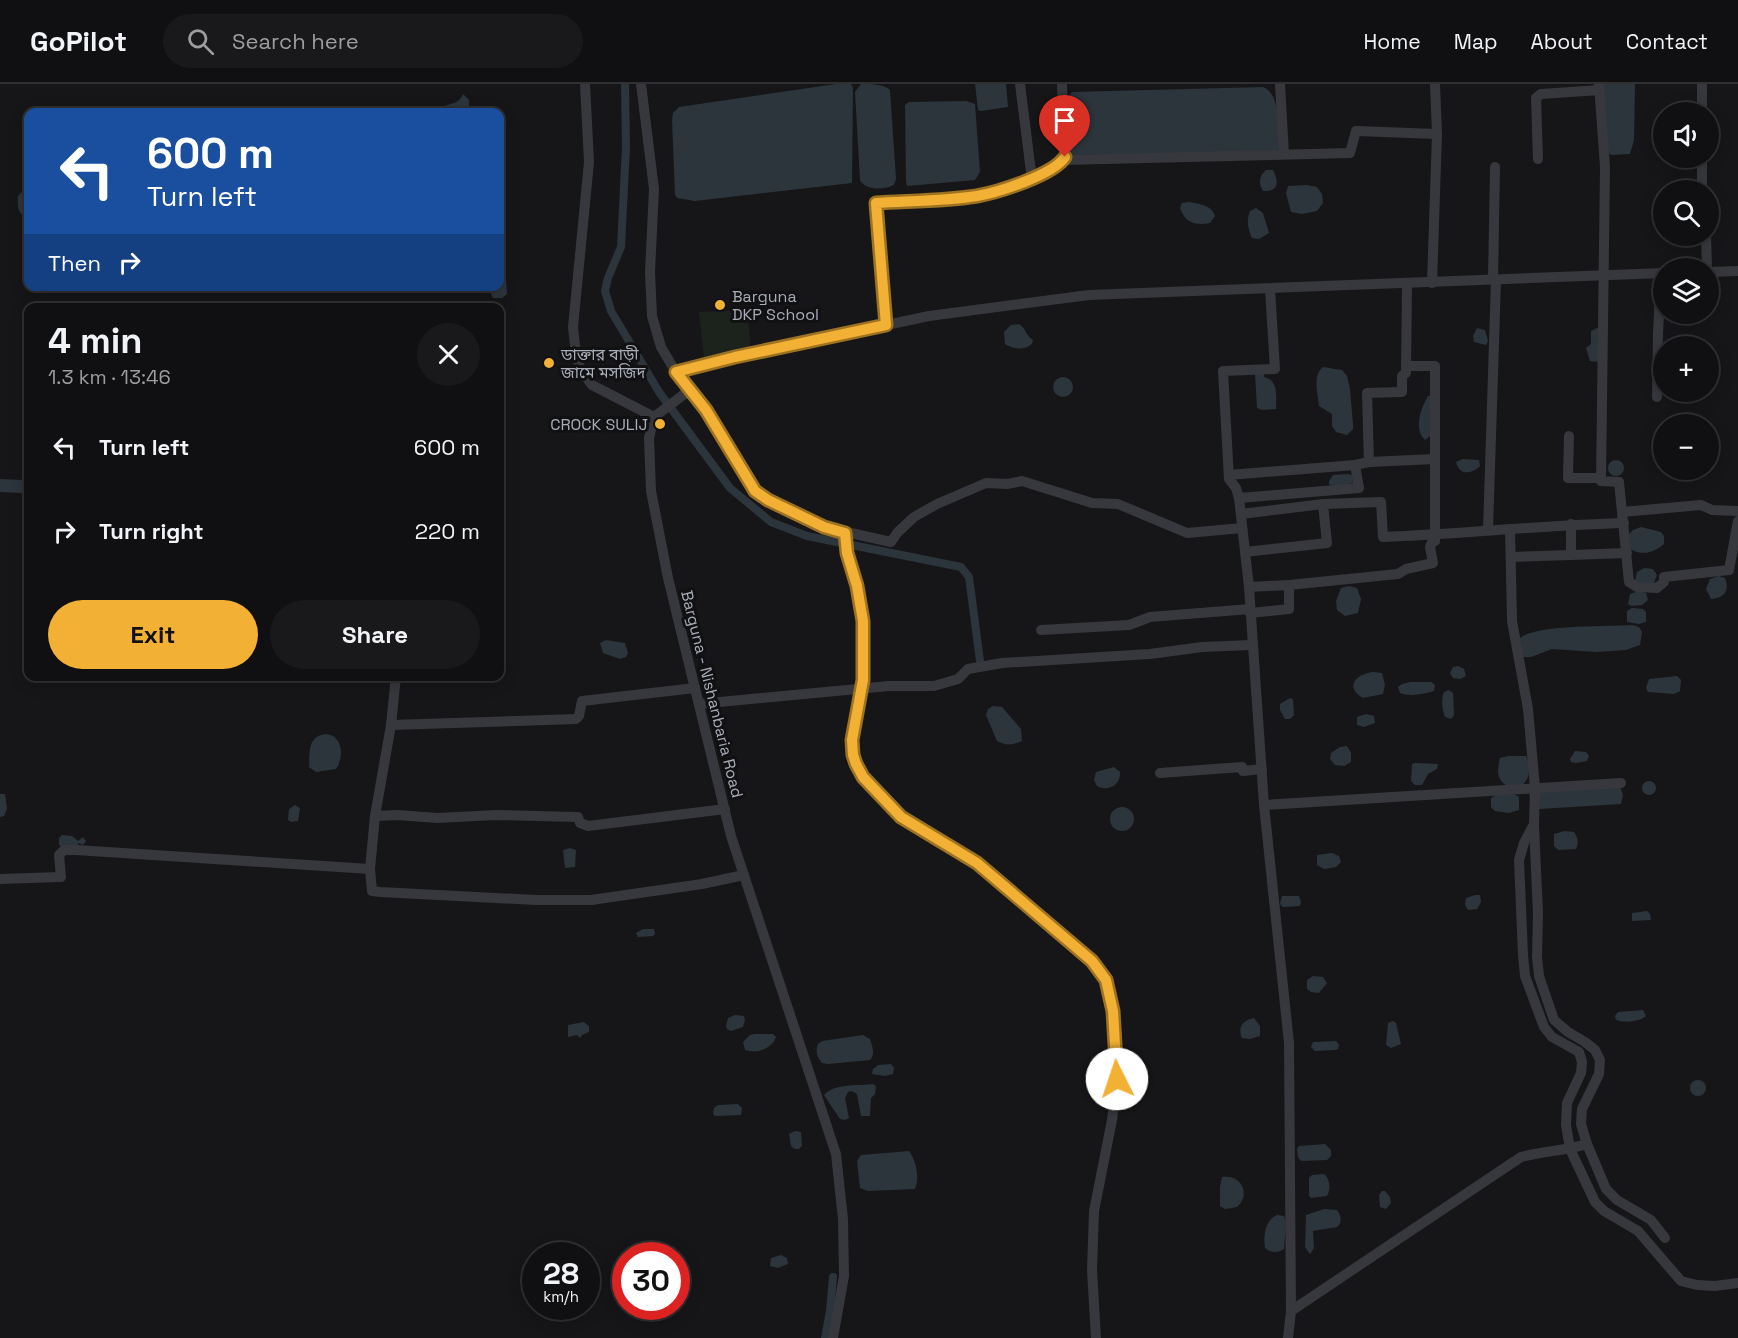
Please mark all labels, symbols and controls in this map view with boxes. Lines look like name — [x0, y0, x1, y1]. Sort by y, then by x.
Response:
search box — [163, 14, 583, 68]
text: GoPilot — [30, 23, 127, 59]
icon: search — [184, 25, 217, 58]
text: Search here — [232, 27, 359, 55]
text: Home — [1363, 28, 1421, 55]
text: Map — [1454, 28, 1498, 55]
text: About — [1531, 28, 1593, 55]
text: Contact — [1626, 28, 1708, 55]
pin — [1039, 95, 1090, 157]
map controls — [1653, 102, 1719, 480]
button: sound — [1653, 102, 1719, 168]
icon: arrive — [1048, 104, 1081, 137]
text: 600 m — [147, 127, 274, 180]
icon: left — [48, 132, 126, 210]
text: Turn left — [147, 179, 257, 214]
button: search — [1653, 180, 1719, 246]
icon: right — [113, 246, 146, 279]
text: Then — [48, 249, 101, 277]
button: layers — [1653, 258, 1719, 324]
place label: Barguna DKP School — [732, 286, 819, 325]
marker: Barguna DKP School — [713, 298, 727, 312]
text: 4 min — [48, 318, 143, 364]
button: close — [417, 323, 480, 386]
button: + — [1653, 336, 1719, 402]
place label: ডাক্তার বাড়ী জামে মসজিদ — [560, 344, 647, 383]
marker: ডাক্তার বাড়ী জামে মসজিদ — [542, 356, 556, 370]
text: 1.3 km · 13:46 — [48, 364, 171, 390]
place label: CROCK SULIJ — [550, 414, 648, 435]
button: − — [1653, 414, 1719, 480]
marker: CROCK SULIJ — [653, 417, 667, 431]
icon: left — [48, 431, 81, 464]
text: Turn left — [99, 433, 189, 461]
text: 600 m — [414, 433, 480, 461]
icon: right — [48, 515, 81, 548]
text: Turn right — [99, 517, 204, 545]
text: 220 m — [415, 517, 480, 545]
street label: Barguna - Nishanbaria Road — [676, 588, 748, 800]
button: Exit — [48, 600, 258, 669]
button: Share — [270, 600, 480, 669]
position arrow — [1085, 1047, 1149, 1111]
speed limit sign: 30 — [612, 1242, 690, 1320]
text: 28 — [543, 1254, 579, 1293]
text: km/h — [543, 1287, 579, 1306]

